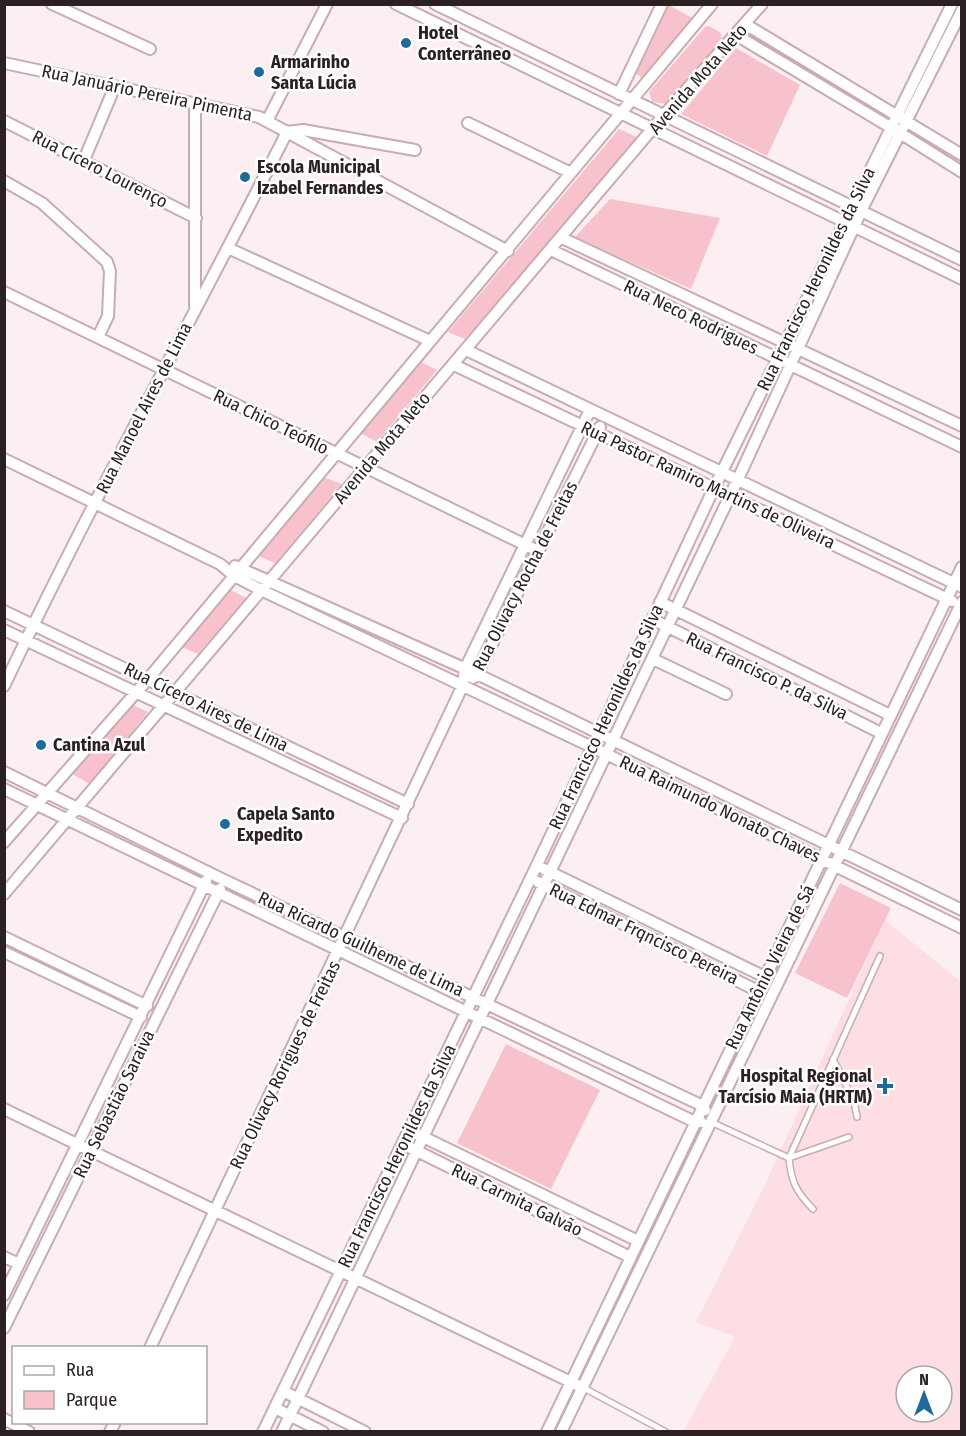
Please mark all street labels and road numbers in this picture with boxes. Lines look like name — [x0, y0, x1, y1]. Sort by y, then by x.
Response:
street label: Avenida Mota Neto — [644, 19, 752, 139]
street label: Rua Januário Pereira Pimenta — [40, 60, 254, 126]
street label: Rua Cícero Lourenço — [29, 125, 171, 213]
street label: Rua Francisco Heronildes da Silva — [752, 163, 880, 394]
street label: Rua Neco Rodrigues — [620, 275, 762, 359]
street label: Rua Manoel Aires de Lima — [91, 319, 197, 497]
street label: Rua Chico Teófilo — [210, 385, 332, 459]
street label: Avenida Mota Neto — [329, 388, 435, 508]
street label: Rua Pastor Ramiro Martins de Oliveira — [577, 416, 839, 554]
street label: Rua Olivacy Rocha de Freitas — [468, 477, 583, 675]
street label: Rua Francisco Heronildes da Silva — [544, 601, 668, 833]
street label: Rua Francisco P. da Silva — [683, 627, 852, 725]
street label: Rua Cícero Aires de Lima — [120, 658, 292, 756]
street label: Rua Raimundo Nonato Chaves — [616, 751, 824, 867]
street label: Rua Edmar Frqncisco Pereira — [546, 879, 742, 990]
street label: Rua Antônio Vieira de Sá — [721, 881, 820, 1053]
street label: Rua Ricardo Guilheme de Lima — [255, 887, 467, 1001]
street label: Rua Olivacy Rorigues de Freitas — [225, 957, 345, 1173]
street label: Rua Sebastião Saraiva — [69, 1026, 160, 1182]
street label: Rua Francisco Heronildes da Silva — [333, 1040, 461, 1271]
street label: Rua Carmita Galvão — [448, 1159, 586, 1241]

